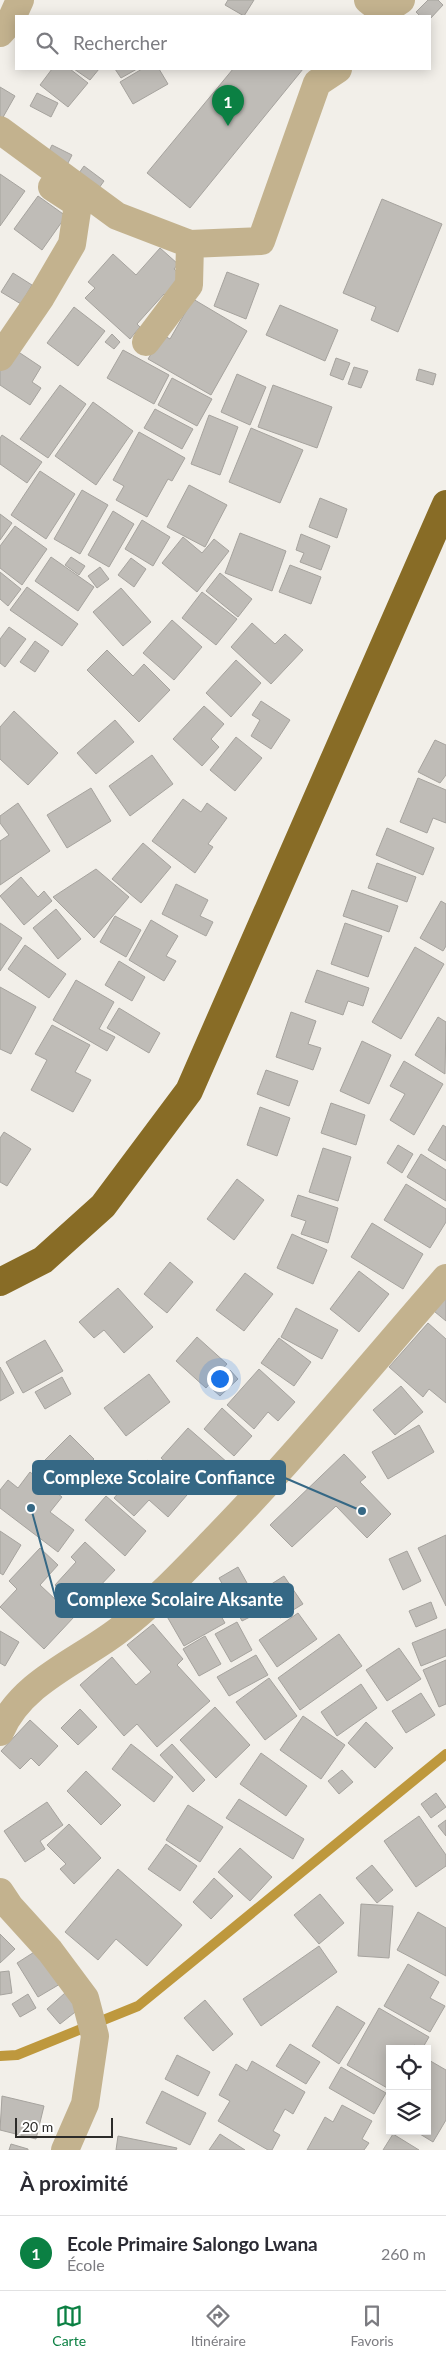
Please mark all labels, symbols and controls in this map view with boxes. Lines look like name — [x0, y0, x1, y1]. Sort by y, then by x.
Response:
search box — [15, 15, 431, 70]
icon: search — [33, 29, 61, 57]
text: Rechercher — [73, 31, 167, 54]
pin: 1 — [212, 85, 244, 126]
your location — [207, 1366, 233, 1392]
callout: Complexe Scolaire Confiance — [33, 1461, 285, 1494]
text: Complexe Scolaire Confiance — [43, 1466, 275, 1488]
callout: Complexe Scolaire Aksante — [56, 1584, 293, 1617]
text: Complexe Scolaire Aksante — [67, 1588, 284, 1610]
map controls — [386, 2045, 431, 2135]
button: locate — [386, 2045, 431, 2090]
button: layers — [386, 2090, 431, 2135]
scale bar — [15, 2115, 112, 2138]
text: 20 m — [22, 2118, 53, 2135]
text: À proximité — [20, 2170, 128, 2195]
text: Ecole Primaire Salongo Lwana — [67, 2232, 318, 2255]
text: 1 — [31, 2244, 41, 2263]
text: 260 m — [381, 2244, 426, 2263]
text: École — [67, 2255, 105, 2274]
tab: Carte — [52, 2302, 86, 2349]
tab: Itinéraire — [191, 2302, 246, 2349]
tab: Favoris — [350, 2302, 394, 2349]

